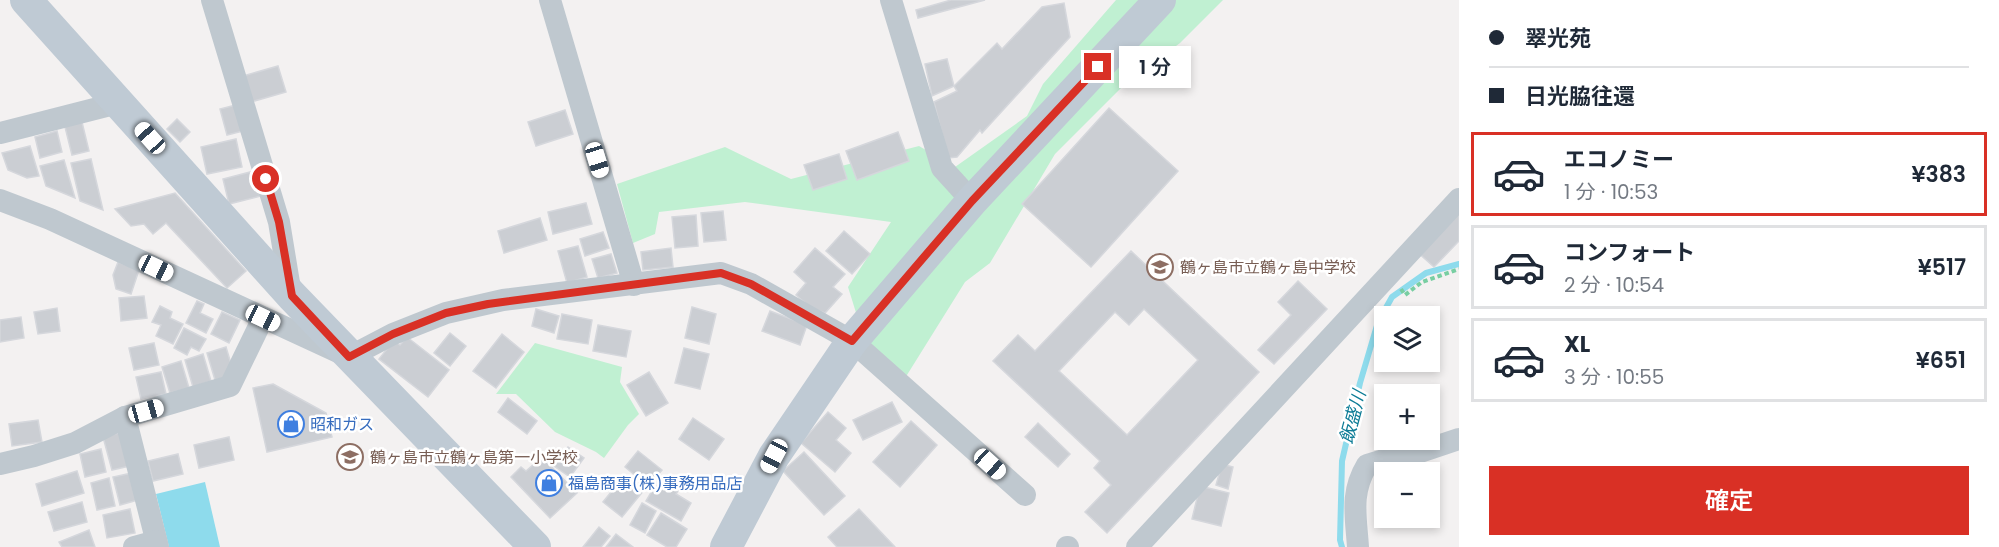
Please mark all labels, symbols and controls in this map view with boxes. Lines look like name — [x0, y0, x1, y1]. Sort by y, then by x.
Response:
text: 翠光苑 — [1525, 23, 1591, 54]
callout: 1 分 — [1119, 46, 1191, 88]
route end — [1084, 53, 1111, 80]
text: 1 分 — [1139, 53, 1171, 81]
text: 日光脇往還 — [1525, 81, 1635, 112]
car — [131, 119, 169, 157]
car — [583, 140, 611, 180]
text: エコノミー — [1564, 144, 1674, 175]
icon: car — [1492, 147, 1546, 201]
text: ¥383 — [1912, 159, 1966, 190]
route start — [252, 165, 279, 192]
text: 1 分 · 10:53 — [1564, 178, 1658, 206]
text: コンフォート — [1564, 237, 1695, 268]
icon: car — [1492, 240, 1546, 294]
car — [136, 252, 176, 284]
school or university icon: 鶴ヶ島市立鶴ヶ島中学校 — [1145, 252, 1175, 282]
text: ¥517 — [1918, 252, 1966, 283]
place label: 鶴ヶ島市立鶴ヶ島中学校 — [1180, 256, 1356, 279]
text: 2 分 · 10:54 — [1564, 271, 1664, 299]
car — [243, 302, 283, 334]
map controls — [1374, 306, 1440, 528]
button: layers — [1374, 306, 1440, 372]
text: XL — [1564, 329, 1590, 360]
icon: car — [1492, 333, 1546, 387]
text: ¥651 — [1916, 345, 1966, 376]
text: 3 分 · 10:55 — [1564, 363, 1664, 391]
button: + — [1374, 384, 1440, 450]
water label: 飯盛川 — [1333, 386, 1372, 446]
car — [126, 397, 166, 425]
shop icon: 昭和ガス — [276, 409, 306, 439]
place label: 昭和ガス — [310, 413, 374, 436]
car — [758, 436, 790, 476]
school or university icon: 鶴ヶ島市立鶴ヶ島第一小学校 — [335, 442, 365, 472]
car — [971, 445, 1009, 483]
place label: 鶴ヶ島市立鶴ヶ島第一小学校 — [370, 446, 578, 469]
button: − — [1374, 462, 1440, 528]
button: 確定 — [1489, 466, 1969, 535]
shop icon: 福島商事(株)事務用品店 — [534, 468, 564, 498]
place label: 福島商事(株)事務用品店 — [568, 472, 743, 495]

